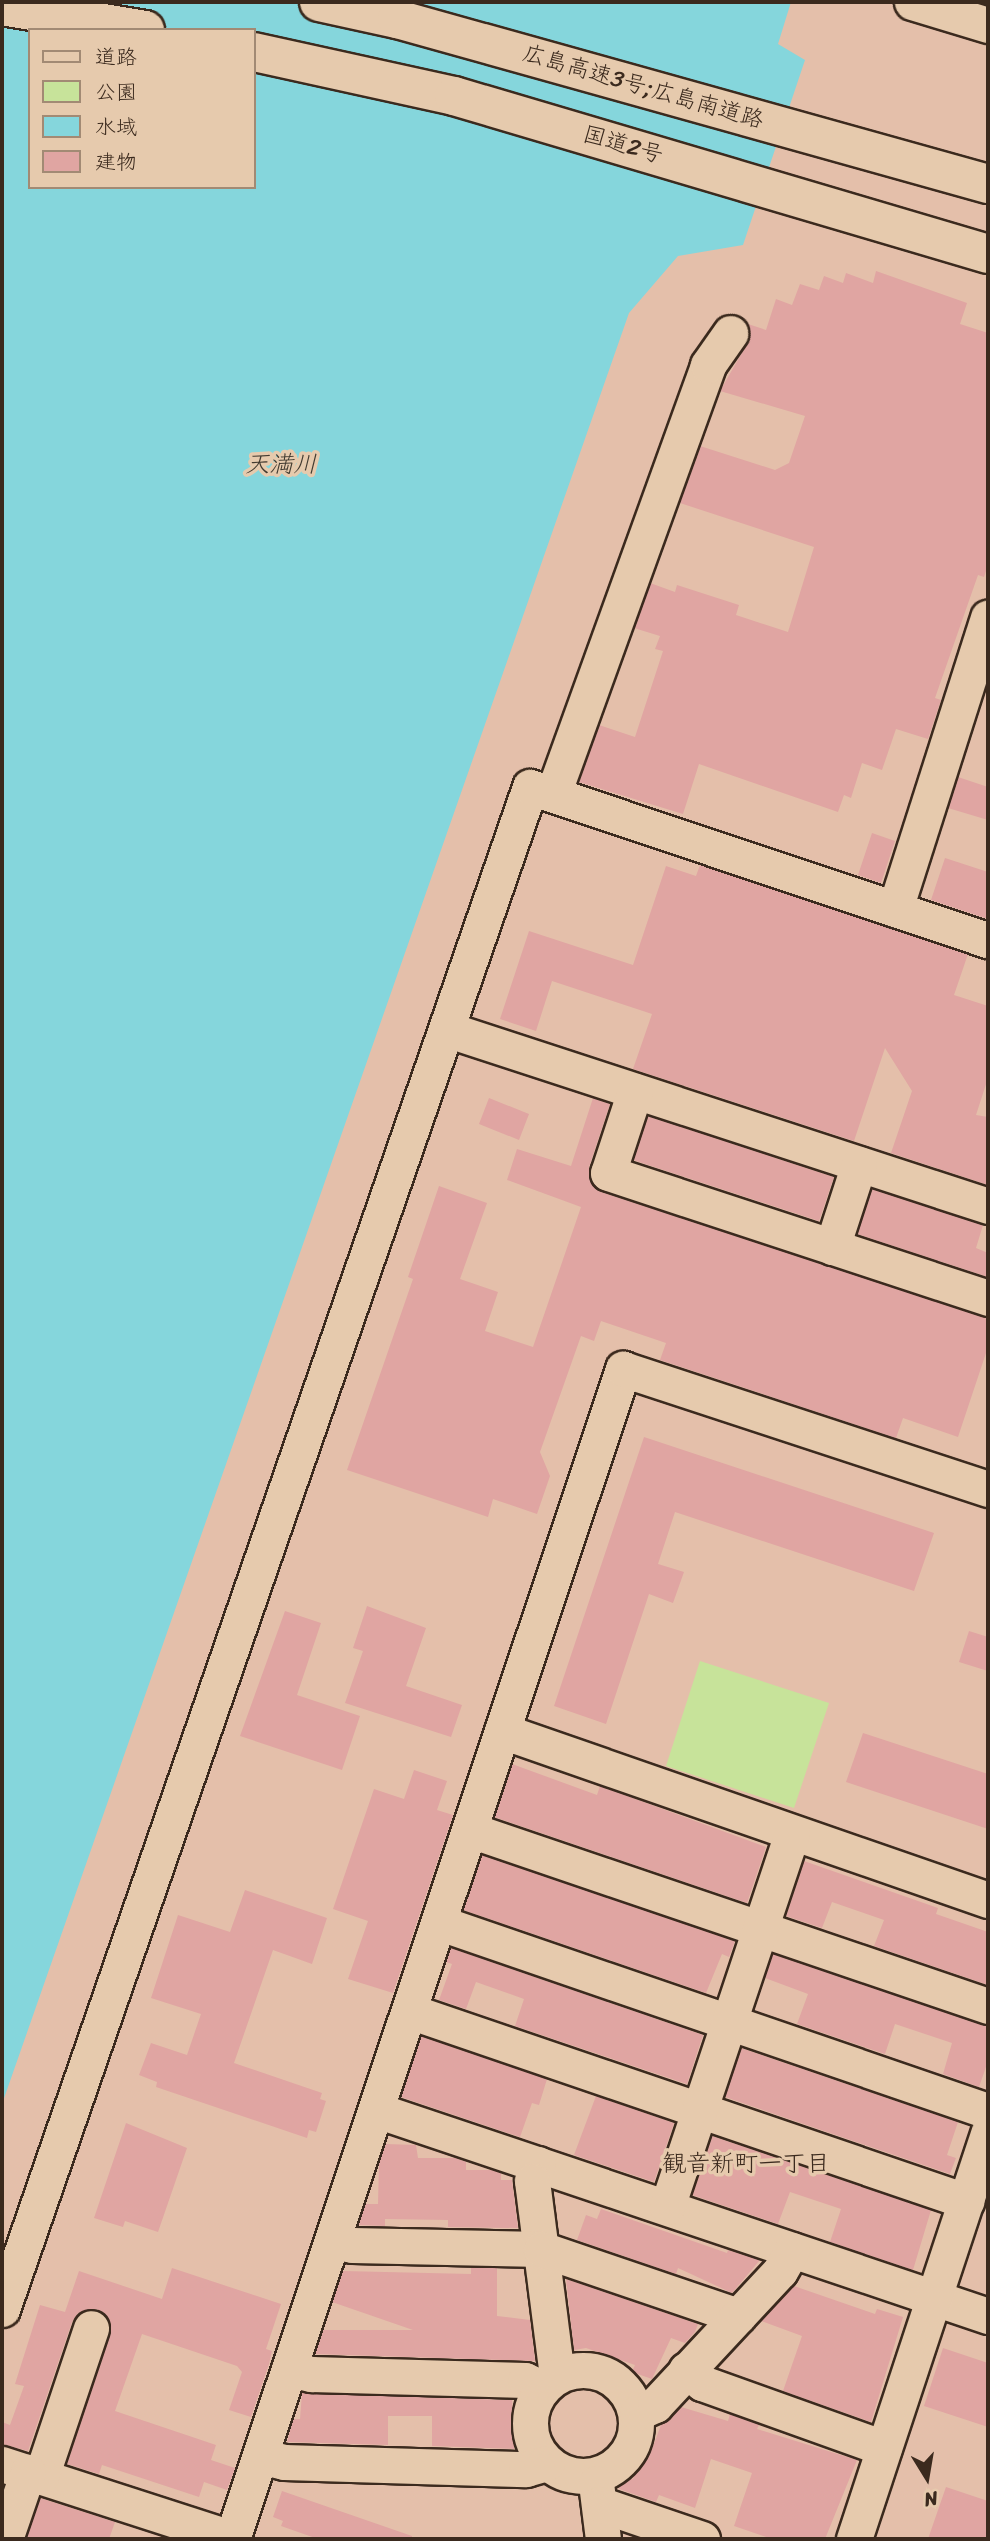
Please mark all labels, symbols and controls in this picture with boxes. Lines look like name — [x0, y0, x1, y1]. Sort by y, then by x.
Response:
legend — [28, 28, 256, 189]
text: 道路 — [95, 38, 137, 76]
street label: 広島高速3号;広島南道路 — [519, 39, 767, 135]
text: 公園 — [95, 73, 137, 111]
text: 水域 — [95, 108, 137, 146]
street label: 国道2号 — [580, 120, 666, 170]
text: 建物 — [95, 143, 137, 181]
water label: 天満川 — [245, 451, 317, 479]
district label: 観音新町一丁目 — [662, 2150, 830, 2178]
north arrow — [892, 2443, 962, 2513]
text: N — [921, 2482, 941, 2517]

